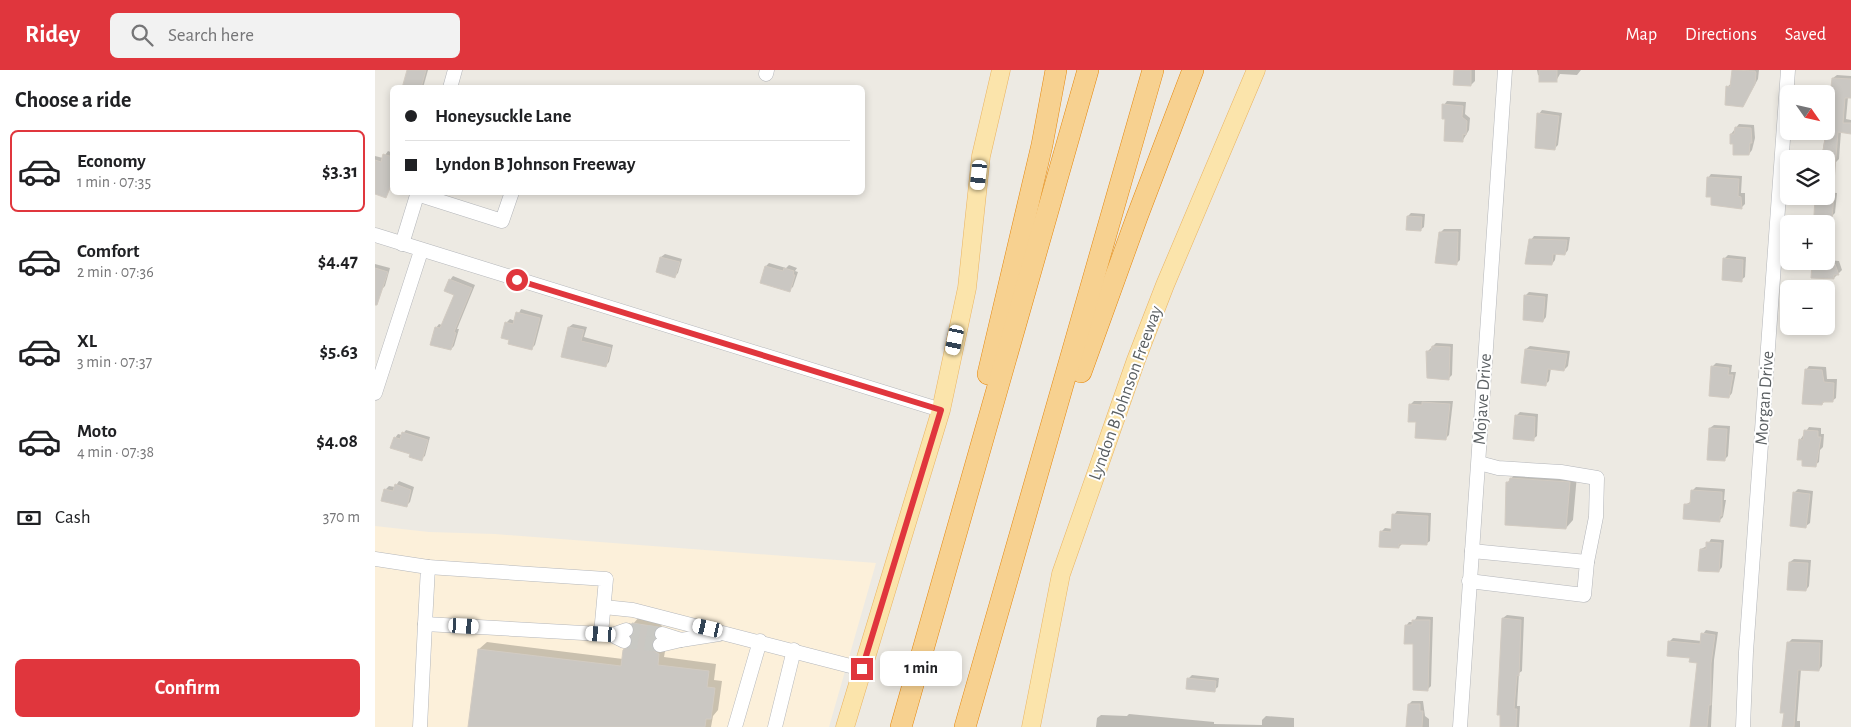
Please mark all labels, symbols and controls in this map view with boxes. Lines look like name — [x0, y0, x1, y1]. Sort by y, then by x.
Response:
search box — [110, 13, 460, 58]
icon: search — [128, 21, 156, 49]
text: Ridey — [25, 23, 80, 47]
text: Search here — [168, 26, 254, 45]
text: Map — [1626, 26, 1657, 44]
text: Directions — [1685, 26, 1757, 44]
text: Saved — [1785, 26, 1826, 44]
north arrow — [1780, 85, 1835, 140]
map controls — [1780, 85, 1835, 335]
text: Choose a ride — [15, 89, 131, 111]
text: Honeysuckle Lane — [435, 107, 572, 126]
icon: car — [17, 149, 62, 194]
button: layers — [1780, 150, 1835, 205]
text: Economy — [77, 152, 146, 171]
text: Lyndon B Johnson Freeway — [435, 155, 636, 174]
car — [969, 159, 988, 191]
text: $3.31 — [322, 162, 358, 181]
text: 1 min · 07:35 — [77, 174, 151, 190]
button: + — [1780, 215, 1835, 270]
icon: car — [17, 239, 62, 284]
text: Comfort — [77, 242, 139, 261]
text: $4.47 — [318, 252, 358, 271]
text: 2 min · 07:36 — [77, 264, 154, 280]
route start — [506, 269, 528, 291]
button: − — [1780, 280, 1835, 335]
street label: Lyndon B Johnson Freeway — [1086, 303, 1166, 483]
car — [944, 324, 965, 356]
icon: car — [17, 329, 62, 374]
text: XL — [77, 332, 97, 351]
text: $5.63 — [320, 342, 358, 361]
street label: Morgan Drive — [1753, 350, 1777, 446]
street label: Mojave Drive — [1471, 353, 1495, 445]
text: 3 min · 07:37 — [77, 354, 152, 370]
icon: car — [17, 419, 62, 464]
text: Moto — [77, 422, 117, 441]
text: $4.08 — [316, 432, 358, 451]
text: 4 min · 07:38 — [77, 444, 154, 460]
icon: cash — [15, 504, 43, 532]
text: Cash — [55, 508, 91, 527]
text: 370 m — [323, 509, 360, 525]
car — [691, 617, 724, 639]
car — [448, 618, 479, 634]
car — [585, 626, 616, 642]
callout: 1 min — [879, 652, 962, 686]
route end — [851, 658, 873, 680]
button: Confirm — [15, 659, 360, 717]
text: 1 min — [904, 660, 938, 676]

